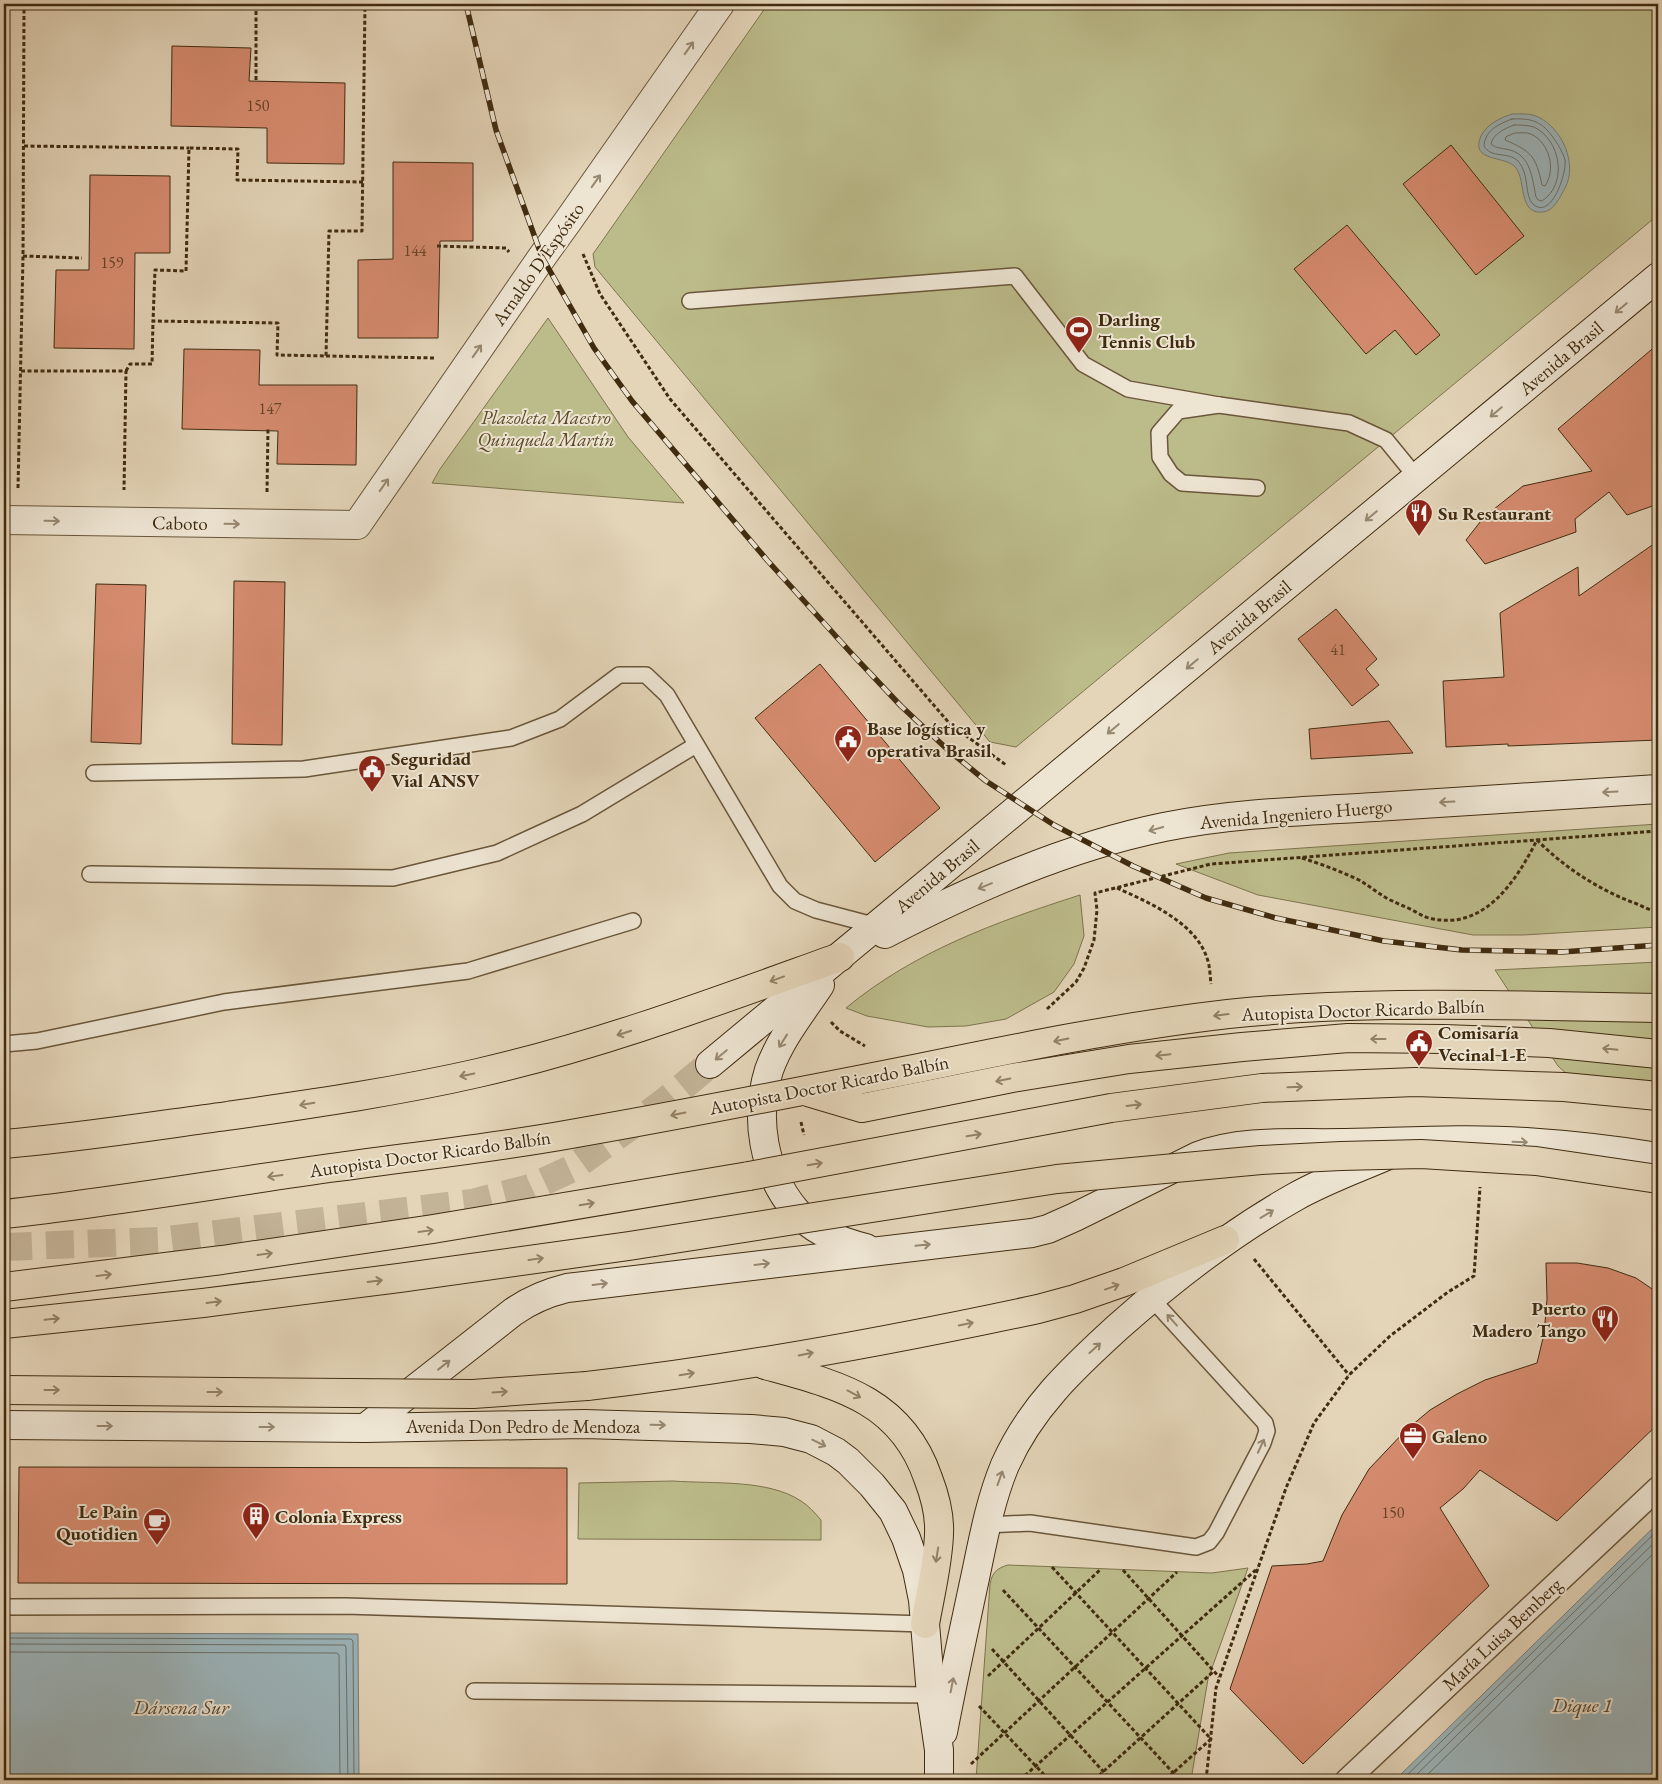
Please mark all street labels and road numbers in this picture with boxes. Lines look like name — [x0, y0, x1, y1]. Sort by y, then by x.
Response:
street label: Arnaldo D'Espósito — [486, 197, 590, 331]
street label: Avenida Brasil — [1513, 315, 1609, 401]
street label: Caboto — [152, 510, 208, 536]
street label: Avenida Brasil — [1201, 574, 1297, 660]
street label: Avenida Ingeniero Huergo — [1198, 793, 1393, 835]
street label: Avenida Brasil — [889, 833, 985, 919]
street label: Autopista Doctor Ricardo Balbín — [1240, 993, 1485, 1027]
street label: Autopista Doctor Ricardo Balbín — [706, 1049, 951, 1121]
street label: Autopista Doctor Ricardo Balbín — [307, 1125, 552, 1183]
street label: Avenida Don Pedro de Mendoza — [405, 1414, 641, 1439]
street label: María Luisa Bemberg — [1437, 1571, 1568, 1696]

